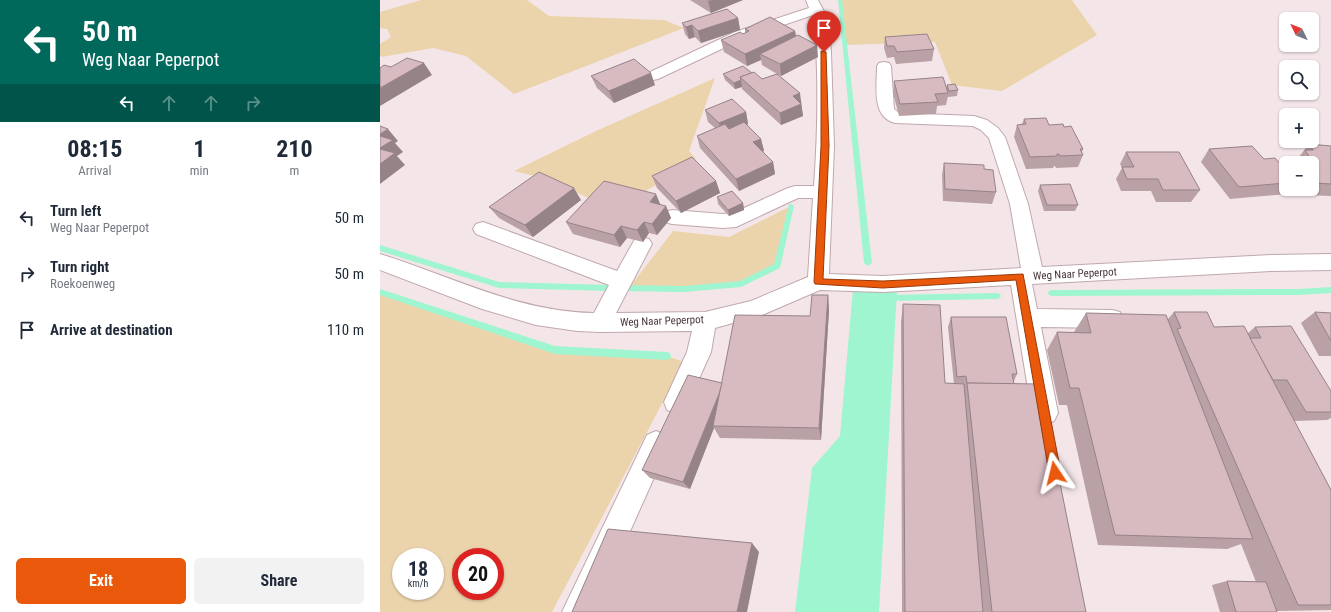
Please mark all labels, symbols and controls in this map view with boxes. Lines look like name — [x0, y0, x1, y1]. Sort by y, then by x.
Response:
pin — [807, 11, 841, 52]
north arrow — [1279, 12, 1319, 52]
map controls — [1279, 12, 1319, 196]
text: 50 m — [82, 15, 138, 48]
icon: left — [16, 16, 68, 68]
icon: arrive — [813, 17, 835, 39]
text: Weg Naar Peperpot — [82, 49, 219, 70]
button: search — [1279, 60, 1319, 100]
icon: left — [116, 92, 138, 114]
icon: ahead — [158, 92, 180, 114]
icon: ahead — [200, 92, 222, 114]
icon: right — [242, 92, 264, 114]
button: + — [1279, 108, 1319, 148]
text: 08:15 — [67, 135, 122, 163]
text: 1 — [193, 135, 205, 163]
text: 210 — [276, 135, 313, 163]
button: − — [1279, 156, 1319, 196]
text: Arrival — [78, 163, 111, 178]
text: min — [190, 163, 209, 178]
text: m — [290, 163, 299, 178]
text: Turn left — [50, 202, 101, 220]
icon: left — [16, 207, 38, 229]
text: 50 m — [334, 209, 364, 227]
text: Weg Naar Peperpot — [50, 220, 149, 235]
text: Turn right — [50, 258, 109, 276]
icon: right — [16, 263, 38, 285]
text: 50 m — [334, 265, 364, 283]
street label: Weg Naar Peperpot — [1033, 265, 1117, 283]
text: Roekoenweg — [50, 276, 115, 291]
street label: Weg Naar Peperpot — [620, 313, 704, 329]
icon: arrive — [16, 319, 38, 341]
text: Arrive at destination — [50, 321, 173, 339]
text: 110 m — [327, 321, 364, 339]
position arrow — [1034, 452, 1076, 494]
speed limit sign: 20 — [452, 548, 504, 600]
text: 18 — [408, 557, 428, 581]
button: Exit — [16, 558, 186, 604]
button: Share — [194, 558, 364, 604]
text: km/h — [408, 578, 428, 589]

